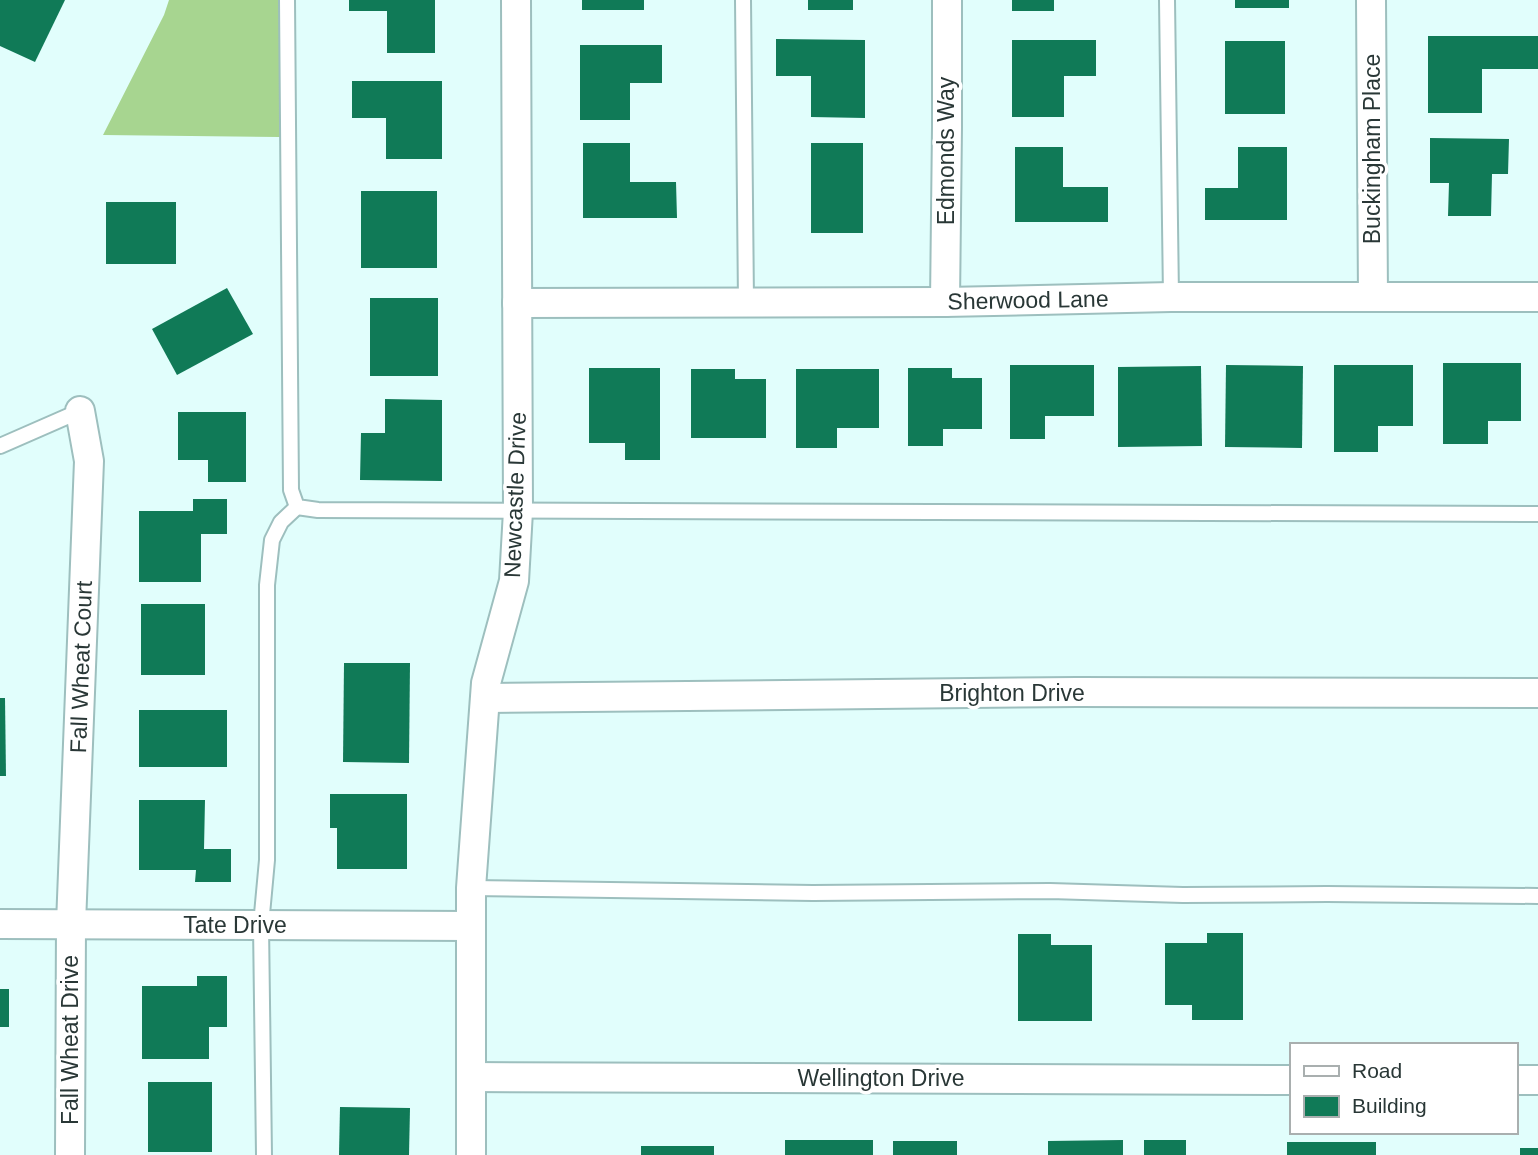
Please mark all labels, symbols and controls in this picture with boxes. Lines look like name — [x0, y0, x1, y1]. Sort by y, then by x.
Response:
street label: Buckingham Place — [1359, 54, 1385, 244]
street label: Edmonds Way — [933, 76, 959, 225]
street label: Sherwood Lane — [947, 286, 1109, 314]
street label: Newcastle Drive — [499, 412, 531, 578]
street label: Fall Wheat Court — [65, 580, 97, 754]
street label: Brighton Drive — [939, 680, 1085, 706]
street label: Tate Drive — [183, 912, 287, 938]
street label: Fall Wheat Drive — [57, 955, 83, 1125]
legend — [1290, 1043, 1517, 1134]
text: Road — [1352, 1059, 1402, 1082]
street label: Wellington Drive — [797, 1065, 965, 1091]
text: Building — [1352, 1094, 1427, 1117]

